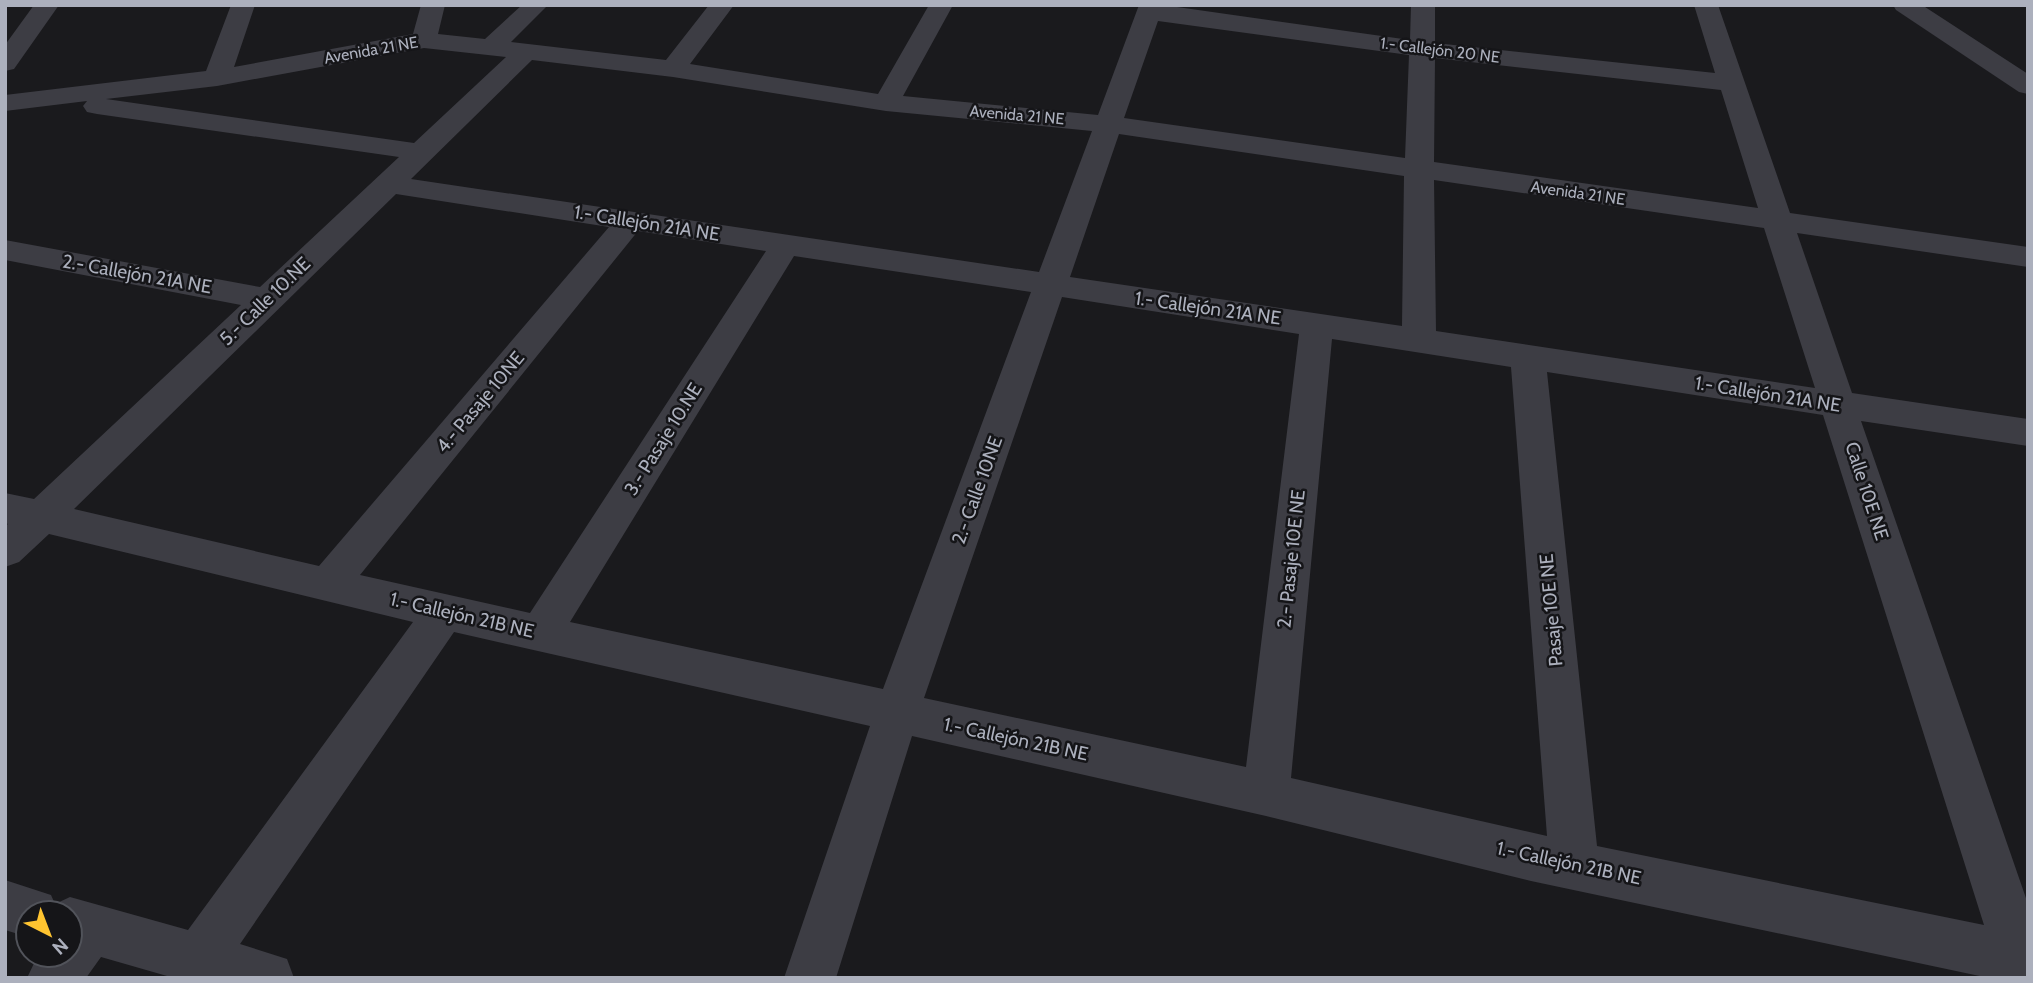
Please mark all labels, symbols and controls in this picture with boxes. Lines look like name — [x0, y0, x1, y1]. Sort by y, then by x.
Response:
street label: Avenida 21 NE — [323, 32, 420, 68]
street label: 1.- Callejón 20 NE — [1379, 33, 1501, 67]
street label: Avenida 21 NE — [969, 101, 1065, 129]
street label: Avenida 21 NE — [1530, 177, 1627, 209]
street label: 1.- Callejón 21A NE — [572, 200, 722, 246]
street label: 2.- Callejón 21A NE — [61, 250, 213, 298]
street label: 5.- Calle 10.NE — [215, 252, 315, 350]
street label: 1.- Callejón 21A NE — [1133, 286, 1283, 330]
street label: 4.- Pasaje 10NE — [431, 347, 529, 457]
street label: 1.- Callejón 21A NE — [1693, 371, 1843, 417]
street label: 3.- Pasaje 10.NE — [619, 379, 707, 499]
street label: 2.- Calle 10NE — [947, 433, 1007, 547]
street label: Calle 10E NE — [1840, 439, 1894, 543]
street label: 2.- Pasaje 10E NE — [1272, 489, 1310, 629]
street label: Pasaje 10E NE — [1535, 553, 1567, 667]
street label: 1.- Callejón 21B NE — [388, 587, 536, 643]
street label: 1.- Callejón 21B NE — [942, 712, 1090, 766]
street label: 1.- Callejón 21B NE — [1495, 836, 1643, 890]
north arrow — [14, 899, 84, 969]
text: N — [47, 933, 73, 959]

